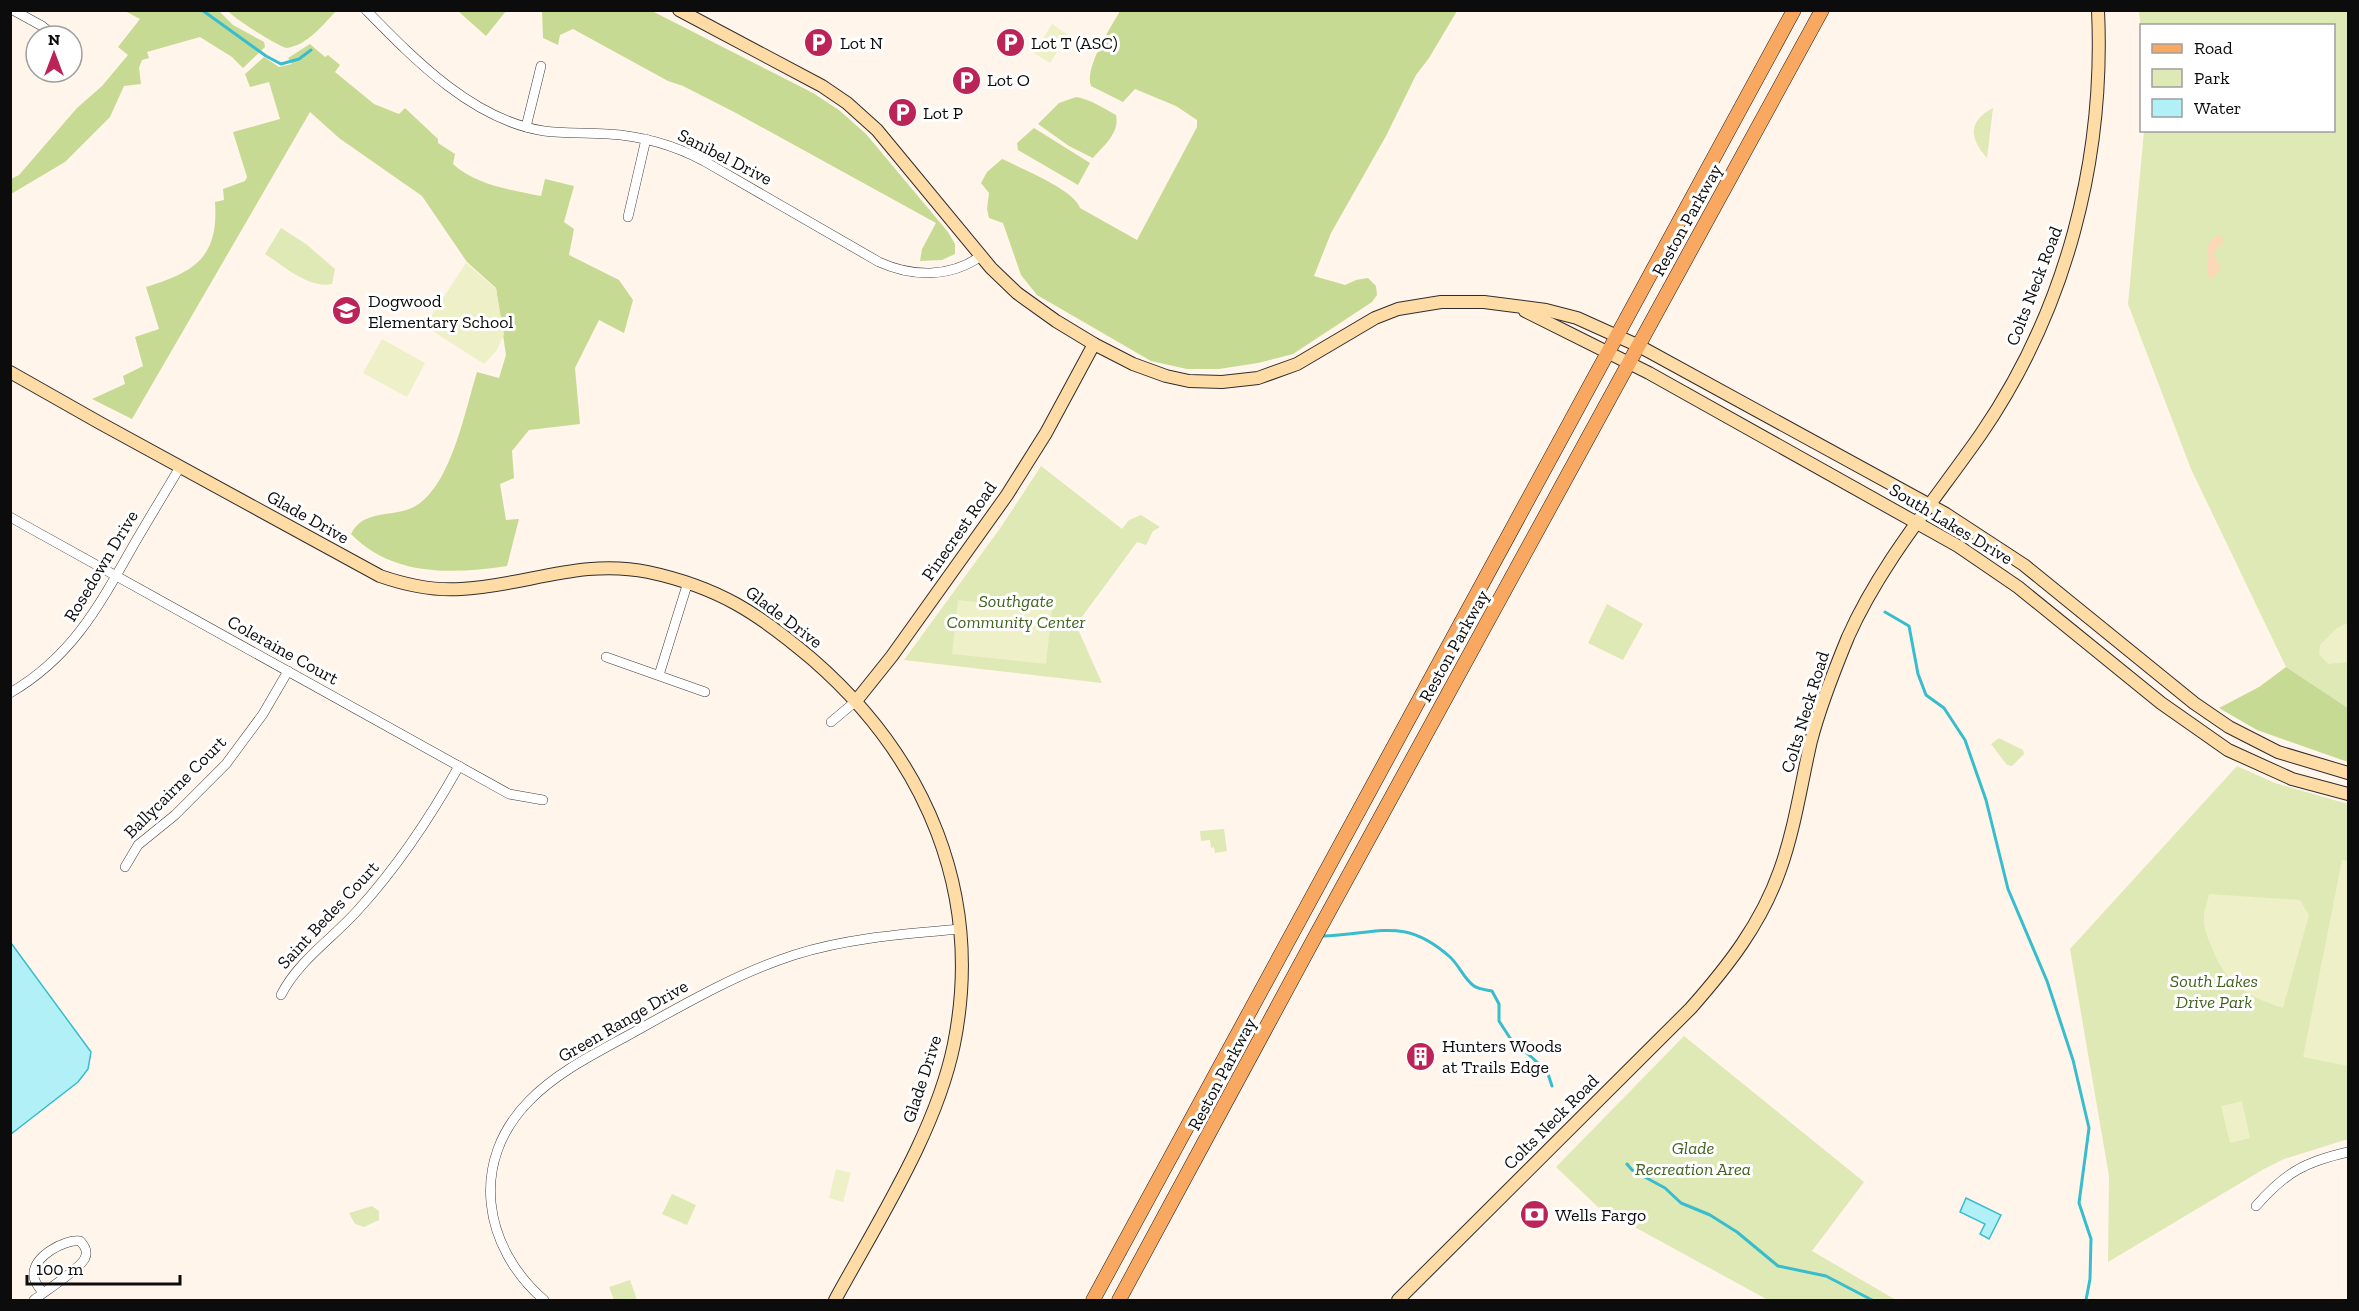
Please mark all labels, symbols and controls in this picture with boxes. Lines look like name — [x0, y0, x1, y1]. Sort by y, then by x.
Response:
north arrow — [24, 24, 84, 84]
legend — [2140, 24, 2335, 132]
parking icon: Lot N — [803, 27, 835, 59]
parking icon: Lot T (ASC) — [994, 27, 1026, 59]
text: N — [48, 30, 60, 49]
place label: Lot N — [840, 32, 883, 54]
place label: Lot T (ASC) — [1031, 32, 1118, 54]
text: Road — [2194, 37, 2233, 59]
parking icon: Lot O — [950, 64, 982, 96]
text: Park — [2194, 67, 2230, 89]
place label: Lot O — [987, 69, 1030, 91]
parking icon: Lot P — [886, 97, 918, 129]
text: Water — [2194, 97, 2241, 119]
place label: Lot P — [923, 102, 963, 124]
street label: Sanibel Drive — [674, 124, 776, 190]
street label: Reston Parkway — [1647, 159, 1727, 280]
street label: Colts Neck Road — [2001, 223, 2067, 349]
place label: Dogwood Elementary School — [368, 290, 513, 333]
school or university icon: Dogwood Elementary School — [331, 295, 363, 327]
street label: Pinecrest Road — [917, 477, 1001, 585]
street label: South Lakes Drive — [1885, 479, 2017, 569]
street label: Glade Drive — [263, 485, 353, 549]
street label: Rosedown Drive — [59, 506, 143, 626]
street label: Glade Drive — [741, 581, 827, 653]
street label: Reston Parkway — [1414, 585, 1494, 706]
park label: Southgate Community Center — [946, 590, 1086, 633]
street label: Coleraine Court — [224, 610, 343, 690]
street label: Colts Neck Road — [1776, 648, 1834, 776]
street label: Ballycairne Court — [119, 731, 231, 843]
street label: Saint Bedes Court — [272, 856, 384, 973]
park label: South Lakes Drive Park — [2170, 970, 2258, 1013]
street label: Green Range Drive — [554, 975, 692, 1067]
street label: Reston Parkway — [1183, 1013, 1261, 1134]
street label: Glade Drive — [898, 1032, 946, 1126]
place label: Hunters Woods at Trails Edge — [1442, 1035, 1562, 1078]
building icon: Hunters Woods at Trails Edge — [1405, 1040, 1437, 1072]
street label: Colts Neck Road — [1499, 1070, 1603, 1174]
park label: Glade Recreation Area — [1635, 1137, 1751, 1180]
bank icon: Wells Fargo — [1518, 1199, 1550, 1231]
place label: Wells Fargo — [1555, 1204, 1646, 1226]
scale bar — [27, 1248, 180, 1286]
text: 100 m — [36, 1258, 84, 1280]

